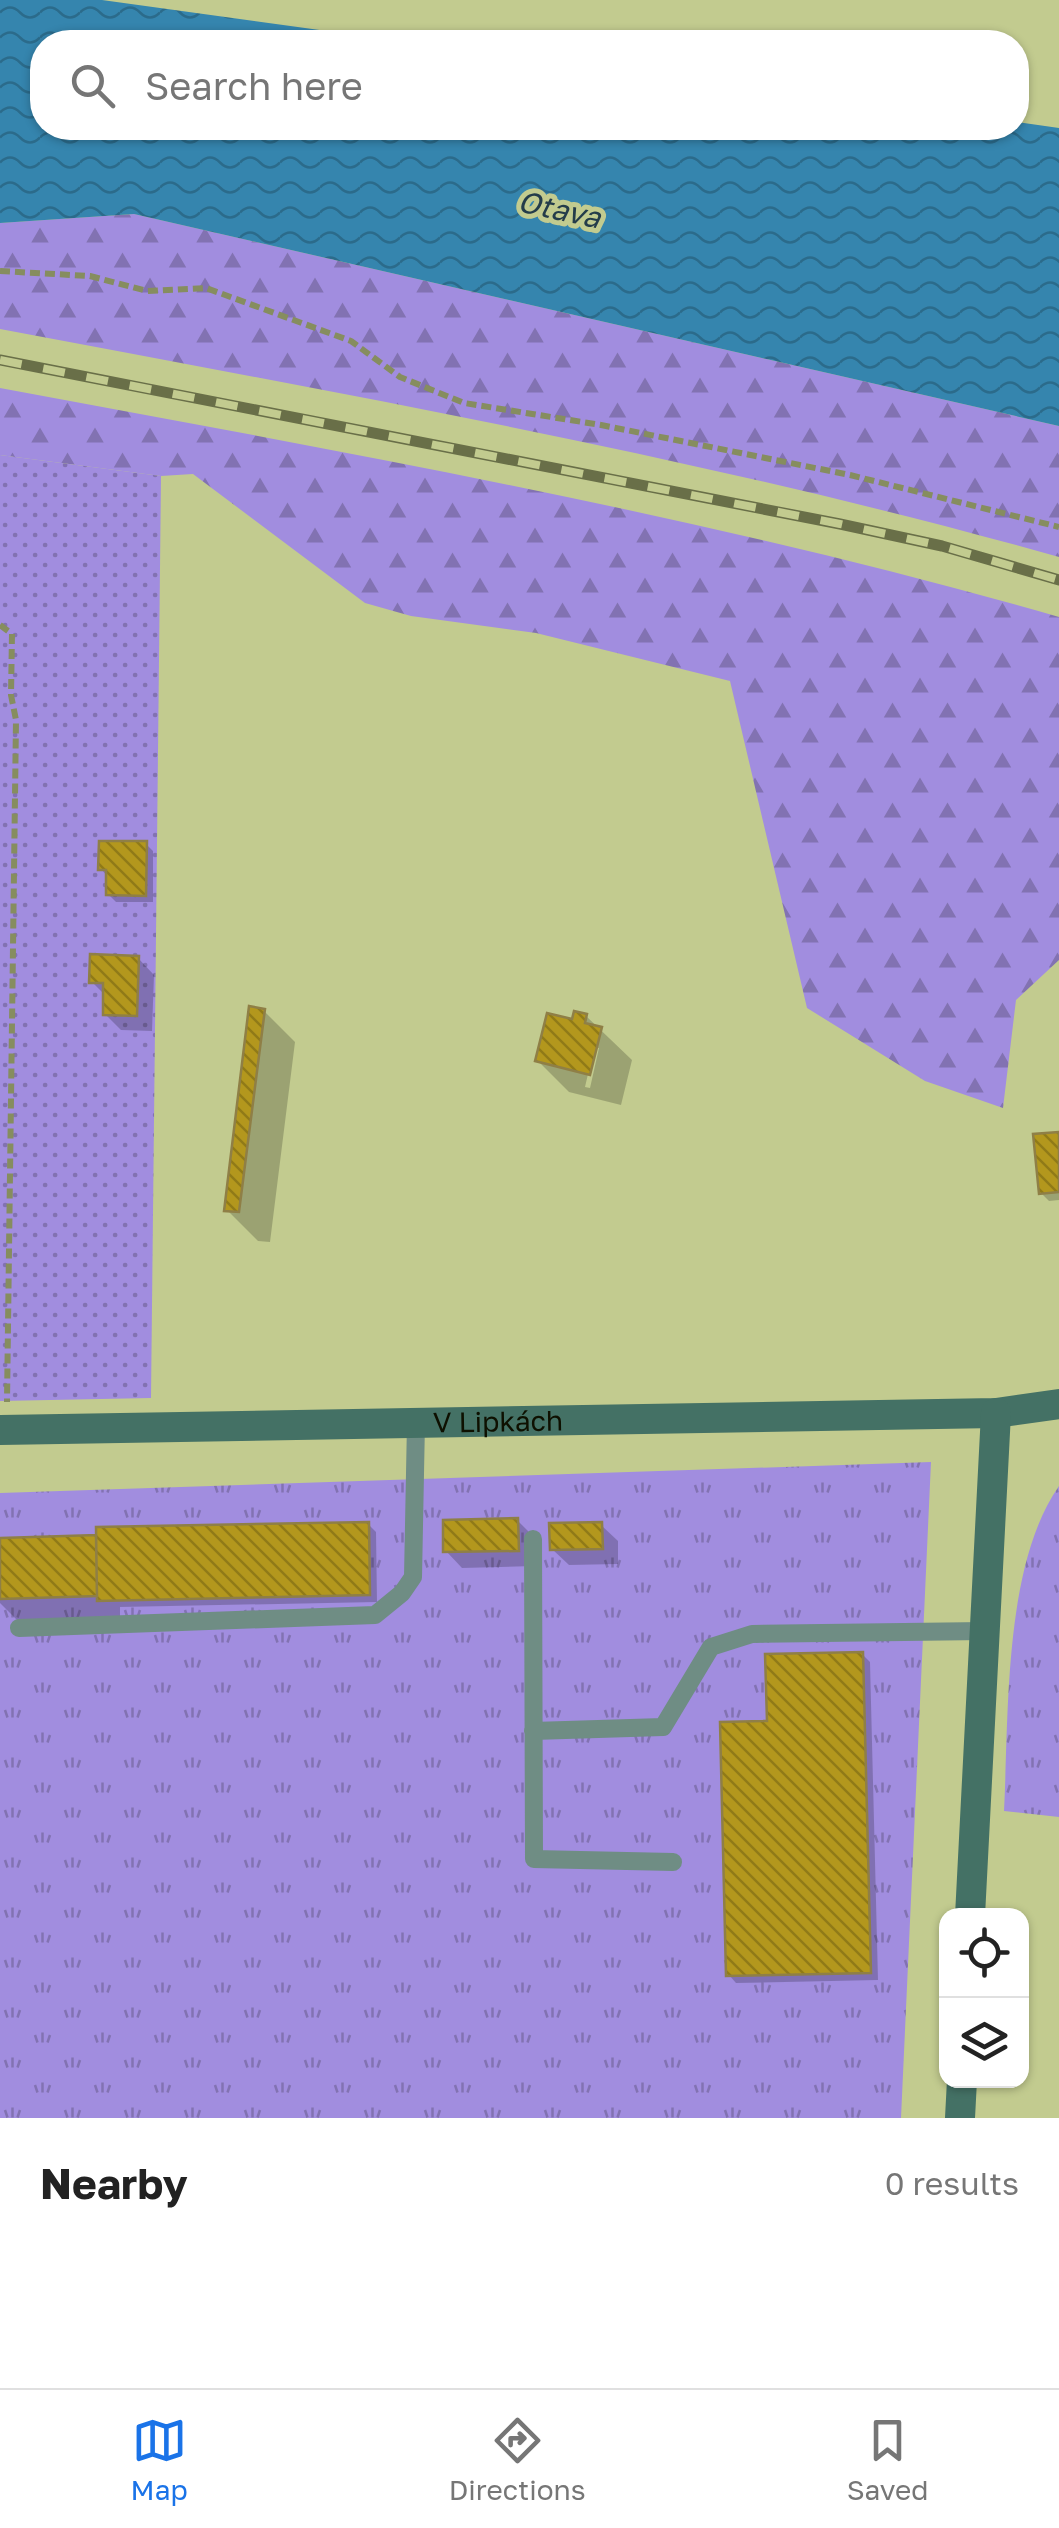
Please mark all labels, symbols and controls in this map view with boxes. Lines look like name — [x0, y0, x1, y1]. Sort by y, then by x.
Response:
search box — [30, 30, 1029, 140]
icon: search — [65, 58, 120, 113]
text: Search here — [145, 63, 363, 108]
water label: Otava — [515, 183, 605, 236]
street label: V Lipkách — [432, 1403, 563, 1439]
map controls — [939, 1908, 1029, 2088]
button: locate — [939, 1908, 1029, 1998]
button: layers — [939, 1998, 1029, 2088]
text: Nearby — [40, 2158, 188, 2208]
text: 0 results — [885, 2164, 1019, 2202]
tab: Map — [131, 2413, 188, 2506]
tab: Directions — [449, 2413, 586, 2506]
tab: Saved — [847, 2413, 928, 2506]

